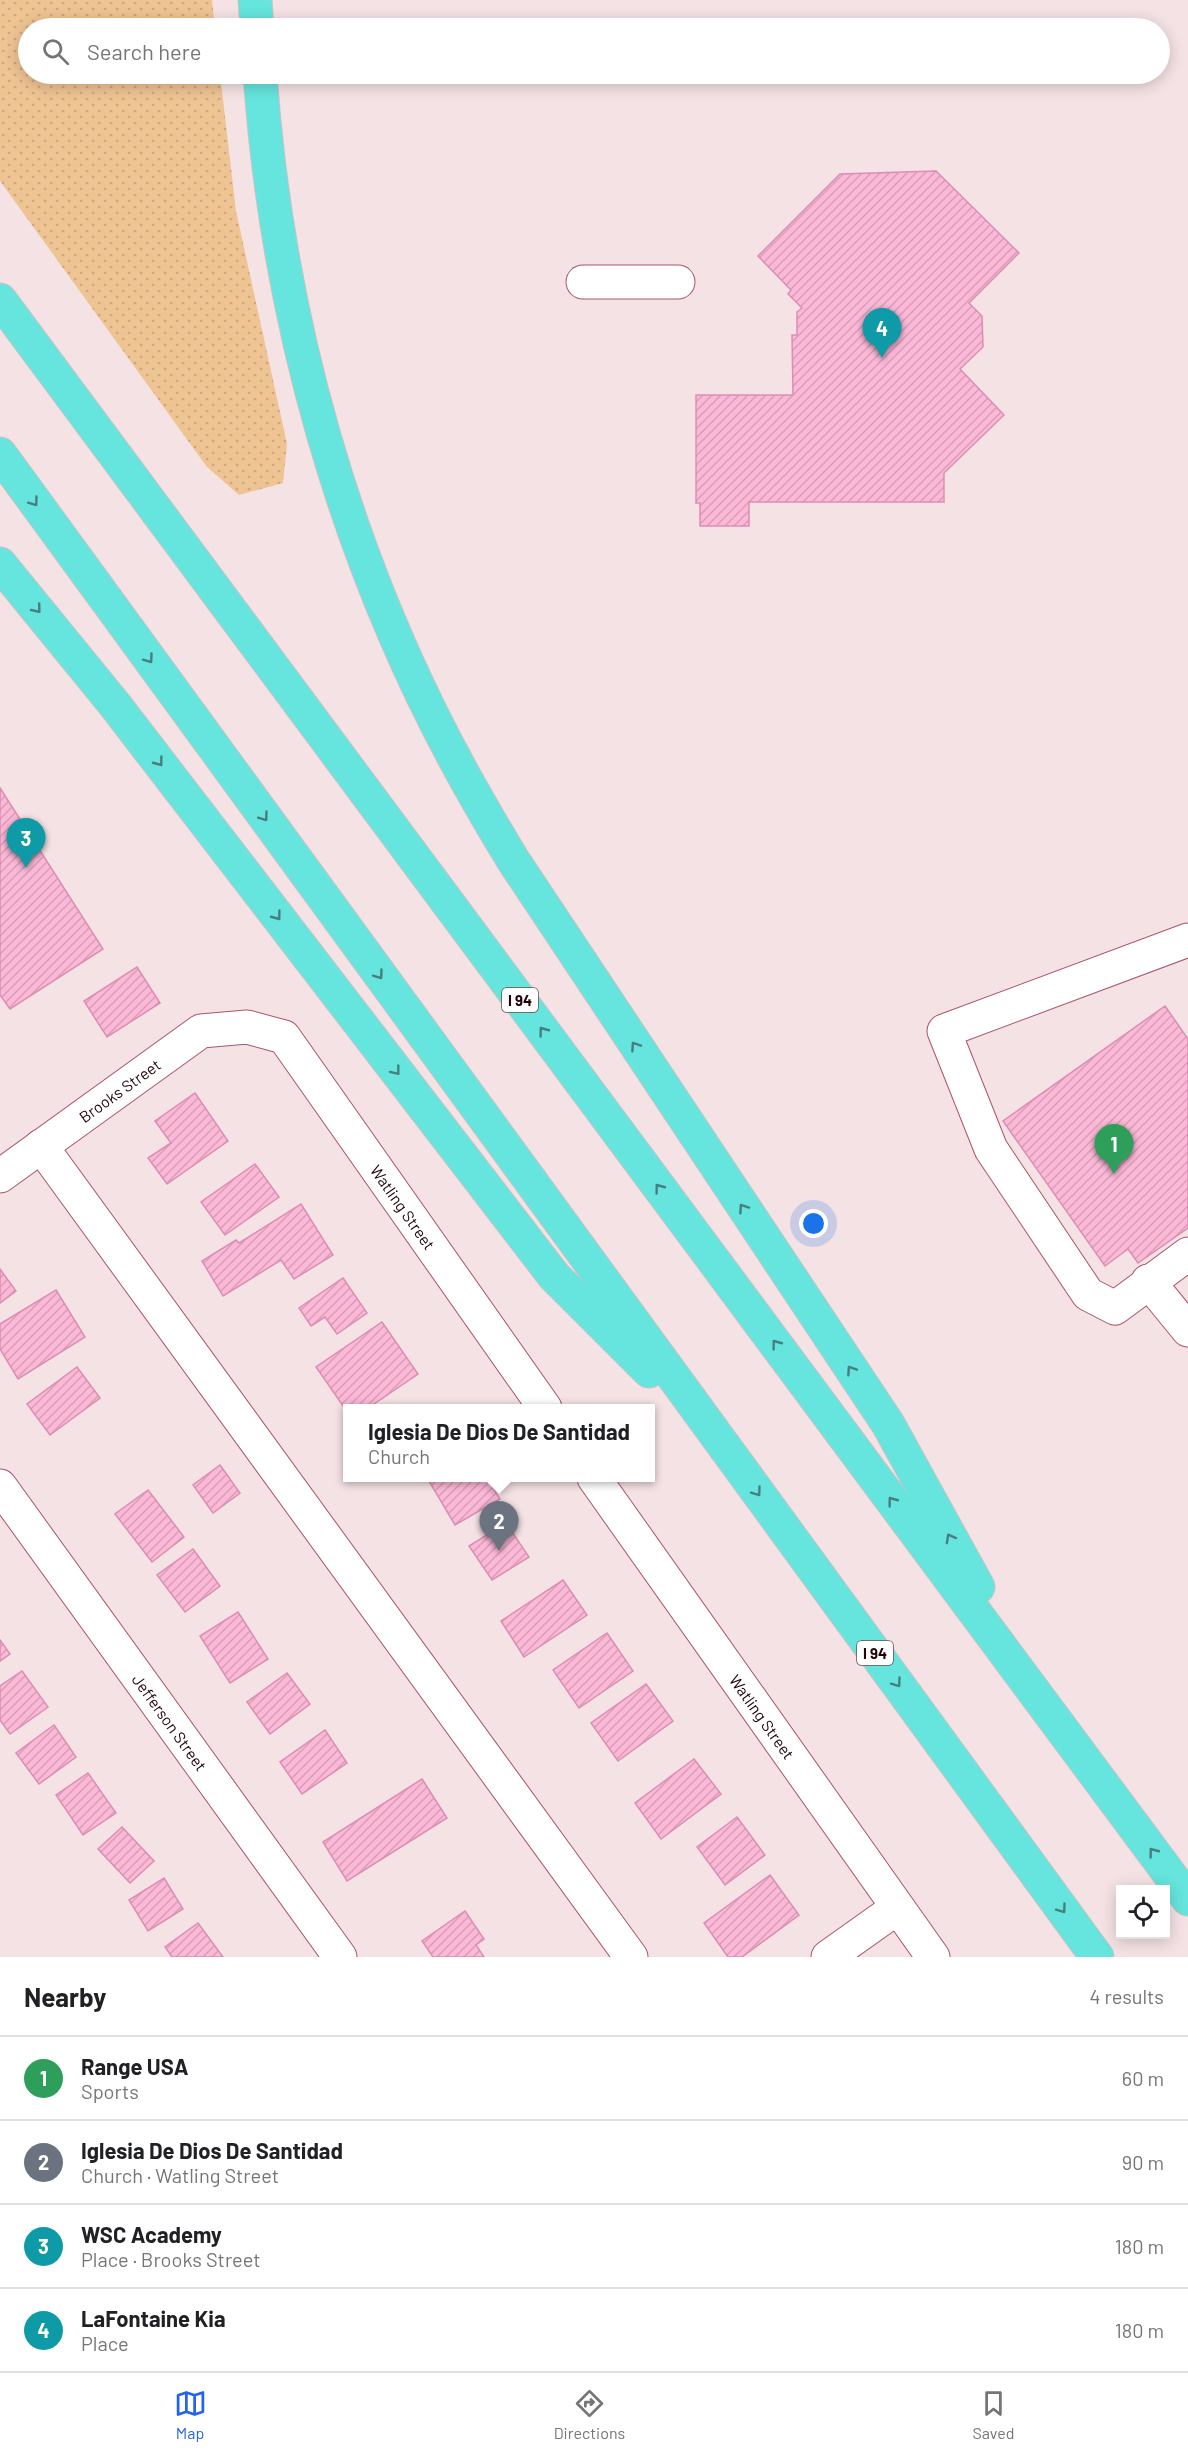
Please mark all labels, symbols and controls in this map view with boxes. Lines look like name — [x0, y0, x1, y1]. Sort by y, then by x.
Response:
search box — [18, 18, 1170, 84]
icon: search — [39, 35, 72, 68]
text: Search here — [87, 38, 201, 64]
pin: 4 — [862, 308, 902, 358]
one-way arrow — [27, 495, 38, 506]
one-way arrow — [30, 602, 41, 613]
one-way arrow — [142, 653, 153, 664]
one-way arrow — [151, 755, 162, 766]
one-way arrow — [257, 811, 268, 822]
pin: 3 — [6, 818, 46, 868]
one-way arrow — [270, 910, 281, 921]
one-way arrow — [372, 968, 383, 979]
road number: I 94 — [502, 988, 538, 1012]
one-way arrow — [539, 1027, 550, 1038]
one-way arrow — [631, 1041, 642, 1052]
street label: Brooks Street — [75, 1054, 164, 1126]
one-way arrow — [388, 1064, 399, 1075]
pin: 1 — [1094, 1124, 1134, 1174]
street label: Watling Street — [367, 1161, 440, 1253]
one-way arrow — [656, 1183, 667, 1194]
one-way arrow — [739, 1204, 750, 1215]
your location — [799, 1209, 828, 1238]
one-way arrow — [772, 1340, 783, 1351]
one-way arrow — [847, 1366, 859, 1376]
popup — [343, 1404, 655, 1482]
text: Iglesia De Dios De Santidad — [368, 1418, 630, 1444]
text: Church — [368, 1444, 430, 1468]
one-way arrow — [750, 1485, 761, 1496]
one-way arrow — [888, 1496, 899, 1507]
pin: 2 — [480, 1502, 518, 1551]
one-way arrow — [946, 1534, 957, 1544]
road number: I 94 — [857, 1641, 893, 1665]
street label: Jefferson Street — [129, 1670, 212, 1774]
street label: Watling Street — [726, 1670, 799, 1762]
one-way arrow — [890, 1677, 901, 1688]
one-way arrow — [1149, 1848, 1160, 1859]
map controls — [1116, 1885, 1170, 1939]
button: locate — [1116, 1885, 1170, 1939]
one-way arrow — [1055, 1903, 1066, 1914]
text: Nearby — [24, 1981, 106, 2012]
text: 4 results — [1089, 1984, 1164, 2008]
text: Range USA — [81, 2053, 189, 2079]
text: 1 — [40, 2066, 47, 2090]
text: 60 m — [1122, 2066, 1164, 2090]
text: Sports — [81, 2079, 139, 2103]
text: Iglesia De Dios De Santidad — [81, 2137, 343, 2163]
text: 2 — [38, 2150, 49, 2174]
text: 90 m — [1122, 2150, 1164, 2174]
text: Church · Watling Street — [81, 2163, 279, 2187]
text: WSC Academy — [81, 2221, 222, 2247]
text: 3 — [38, 2234, 49, 2258]
text: 180 m — [1115, 2234, 1164, 2258]
text: Place · Brooks Street — [81, 2247, 261, 2271]
text: LaFontaine Kia — [81, 2305, 226, 2331]
text: 4 — [37, 2318, 50, 2342]
text: 180 m — [1115, 2318, 1164, 2342]
text: Place — [81, 2331, 129, 2355]
tab: Map — [174, 2387, 207, 2442]
tab: Directions — [554, 2387, 625, 2442]
tab: Saved — [972, 2387, 1014, 2442]

